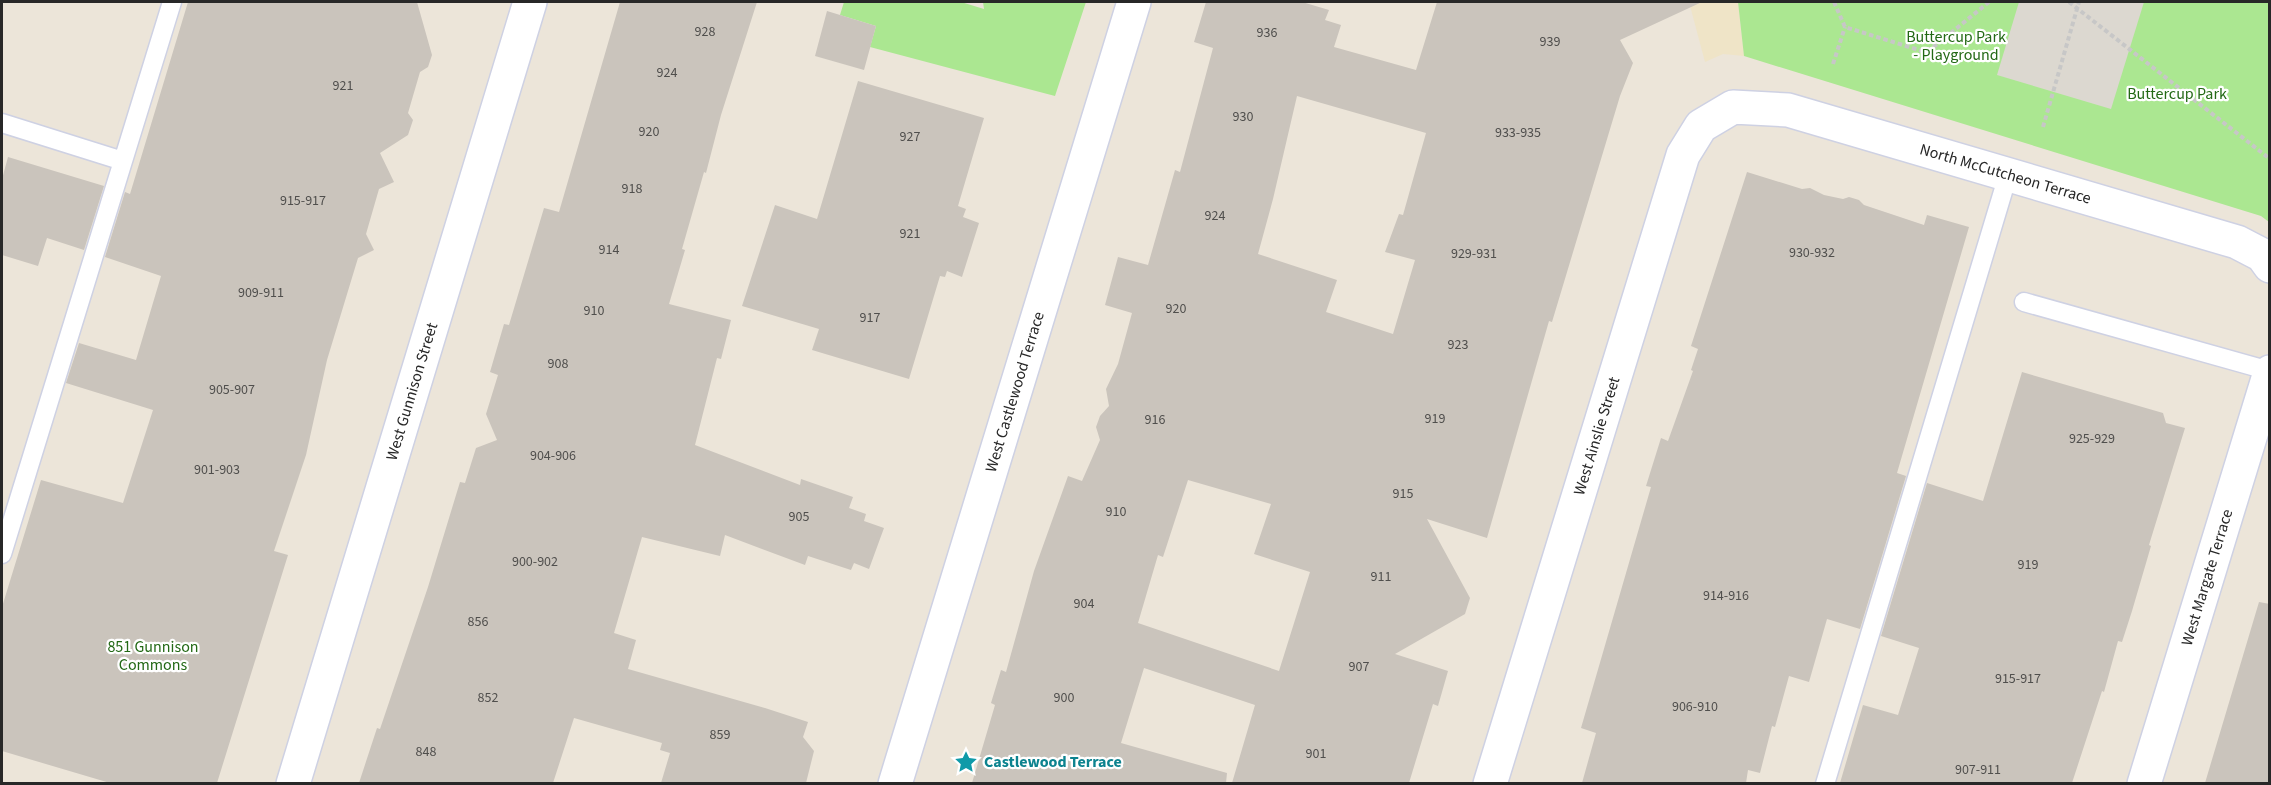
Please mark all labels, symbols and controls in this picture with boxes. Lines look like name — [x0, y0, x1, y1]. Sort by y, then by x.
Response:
house number: 928 — [695, 22, 715, 42]
house number: 936 — [1257, 23, 1277, 43]
park label: Buttercup Park - Playground — [1906, 26, 2006, 66]
house number: 939 — [1540, 32, 1560, 52]
house number: 924 — [657, 63, 677, 83]
house number: 921 — [333, 76, 353, 96]
park label: Buttercup Park — [2127, 83, 2227, 105]
house number: 930 — [1233, 107, 1253, 127]
house number: 920 — [639, 122, 659, 142]
house number: 933-935 — [1495, 123, 1541, 143]
house number: 927 — [900, 127, 920, 147]
street label: North McCutcheon Terrace — [1917, 138, 2094, 210]
house number: 918 — [622, 179, 642, 199]
house number: 915-917 — [280, 191, 326, 211]
house number: 924 — [1205, 206, 1225, 226]
house number: 921 — [900, 224, 920, 244]
house number: 914 — [599, 240, 619, 260]
house number: 930-932 — [1789, 243, 1835, 263]
house number: 929-931 — [1451, 244, 1497, 264]
house number: 909-911 — [238, 283, 284, 303]
house number: 920 — [1166, 299, 1186, 319]
house number: 910 — [584, 301, 604, 321]
house number: 917 — [860, 308, 880, 328]
street label: West Castlewood Terrace — [980, 309, 1050, 475]
street label: West Gunnison Street — [381, 319, 443, 463]
house number: 923 — [1448, 335, 1468, 355]
house number: 908 — [548, 354, 568, 374]
street label: West Ainslie Street — [1568, 373, 1625, 498]
house number: 905-907 — [209, 380, 255, 400]
house number: 919 — [1425, 409, 1445, 429]
house number: 916 — [1145, 410, 1165, 430]
house number: 925-929 — [2069, 429, 2115, 449]
house number: 904-906 — [530, 446, 576, 466]
house number: 901-903 — [194, 460, 240, 480]
house number: 915 — [1393, 484, 1413, 504]
house number: 910 — [1106, 502, 1126, 522]
street label: West Margate Terrace — [2176, 506, 2238, 648]
house number: 905 — [789, 507, 809, 527]
house number: 900-902 — [512, 552, 558, 572]
house number: 919 — [2018, 555, 2038, 575]
house number: 911 — [1371, 567, 1391, 587]
house number: 914-916 — [1703, 586, 1749, 606]
house number: 904 — [1074, 594, 1094, 614]
house number: 856 — [468, 612, 488, 632]
park label: 851 Gunnison Commons — [107, 636, 199, 676]
house number: 907 — [1349, 657, 1369, 677]
house number: 915-917 — [1995, 669, 2041, 689]
house number: 852 — [478, 688, 498, 708]
house number: 900 — [1054, 688, 1074, 708]
house number: 906-910 — [1672, 697, 1718, 717]
house number: 859 — [710, 725, 730, 745]
house number: 848 — [416, 742, 436, 762]
house number: 901 — [1306, 744, 1326, 764]
place icon: Castlewood Terrace — [953, 749, 979, 775]
place label: Castlewood Terrace — [984, 751, 1122, 773]
house number: 907-911 — [1955, 760, 2001, 780]

